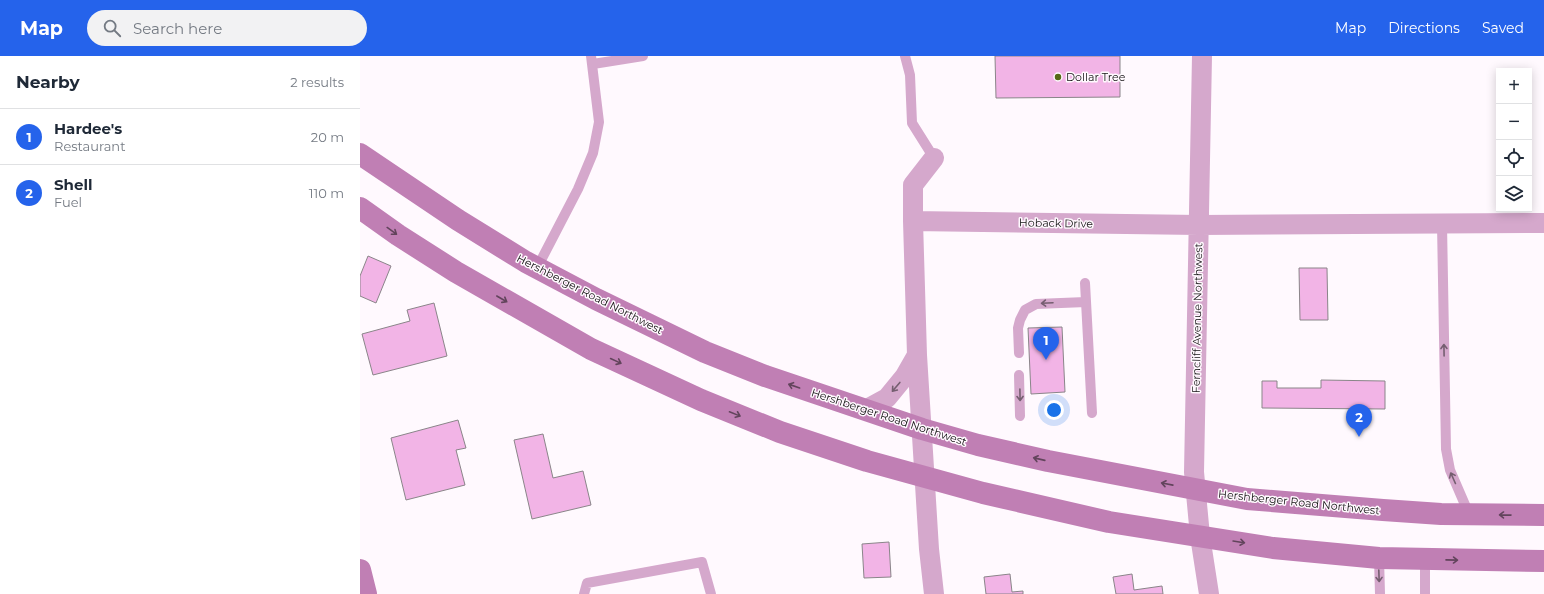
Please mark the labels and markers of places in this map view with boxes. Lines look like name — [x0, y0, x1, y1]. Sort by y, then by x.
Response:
place label: Dollar Tree — [1066, 70, 1126, 84]
marker: Dollar Tree — [1053, 72, 1063, 82]
pin: 1 — [1033, 327, 1059, 360]
pin: 2 — [1346, 404, 1372, 437]

